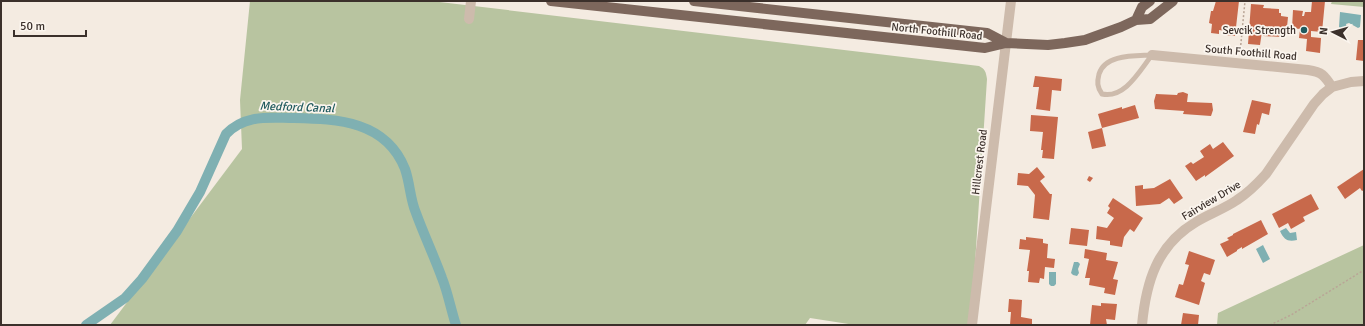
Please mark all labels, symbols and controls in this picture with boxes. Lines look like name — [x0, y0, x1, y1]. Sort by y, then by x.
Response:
scale bar — [14, 12, 86, 38]
north arrow — [1313, 12, 1353, 52]
text: 50 m — [20, 19, 45, 34]
street label: North Foothill Road — [891, 20, 983, 43]
place label: Sevcik Strength — [1222, 24, 1296, 37]
marker: Sevcik Strength — [1299, 25, 1309, 35]
text: N — [1317, 27, 1330, 35]
street label: South Foothill Road — [1205, 42, 1298, 63]
water label: Medford Canal — [259, 99, 336, 116]
street label: Hillcrest Road — [969, 128, 990, 196]
street label: Fairview Drive — [1179, 178, 1243, 223]

